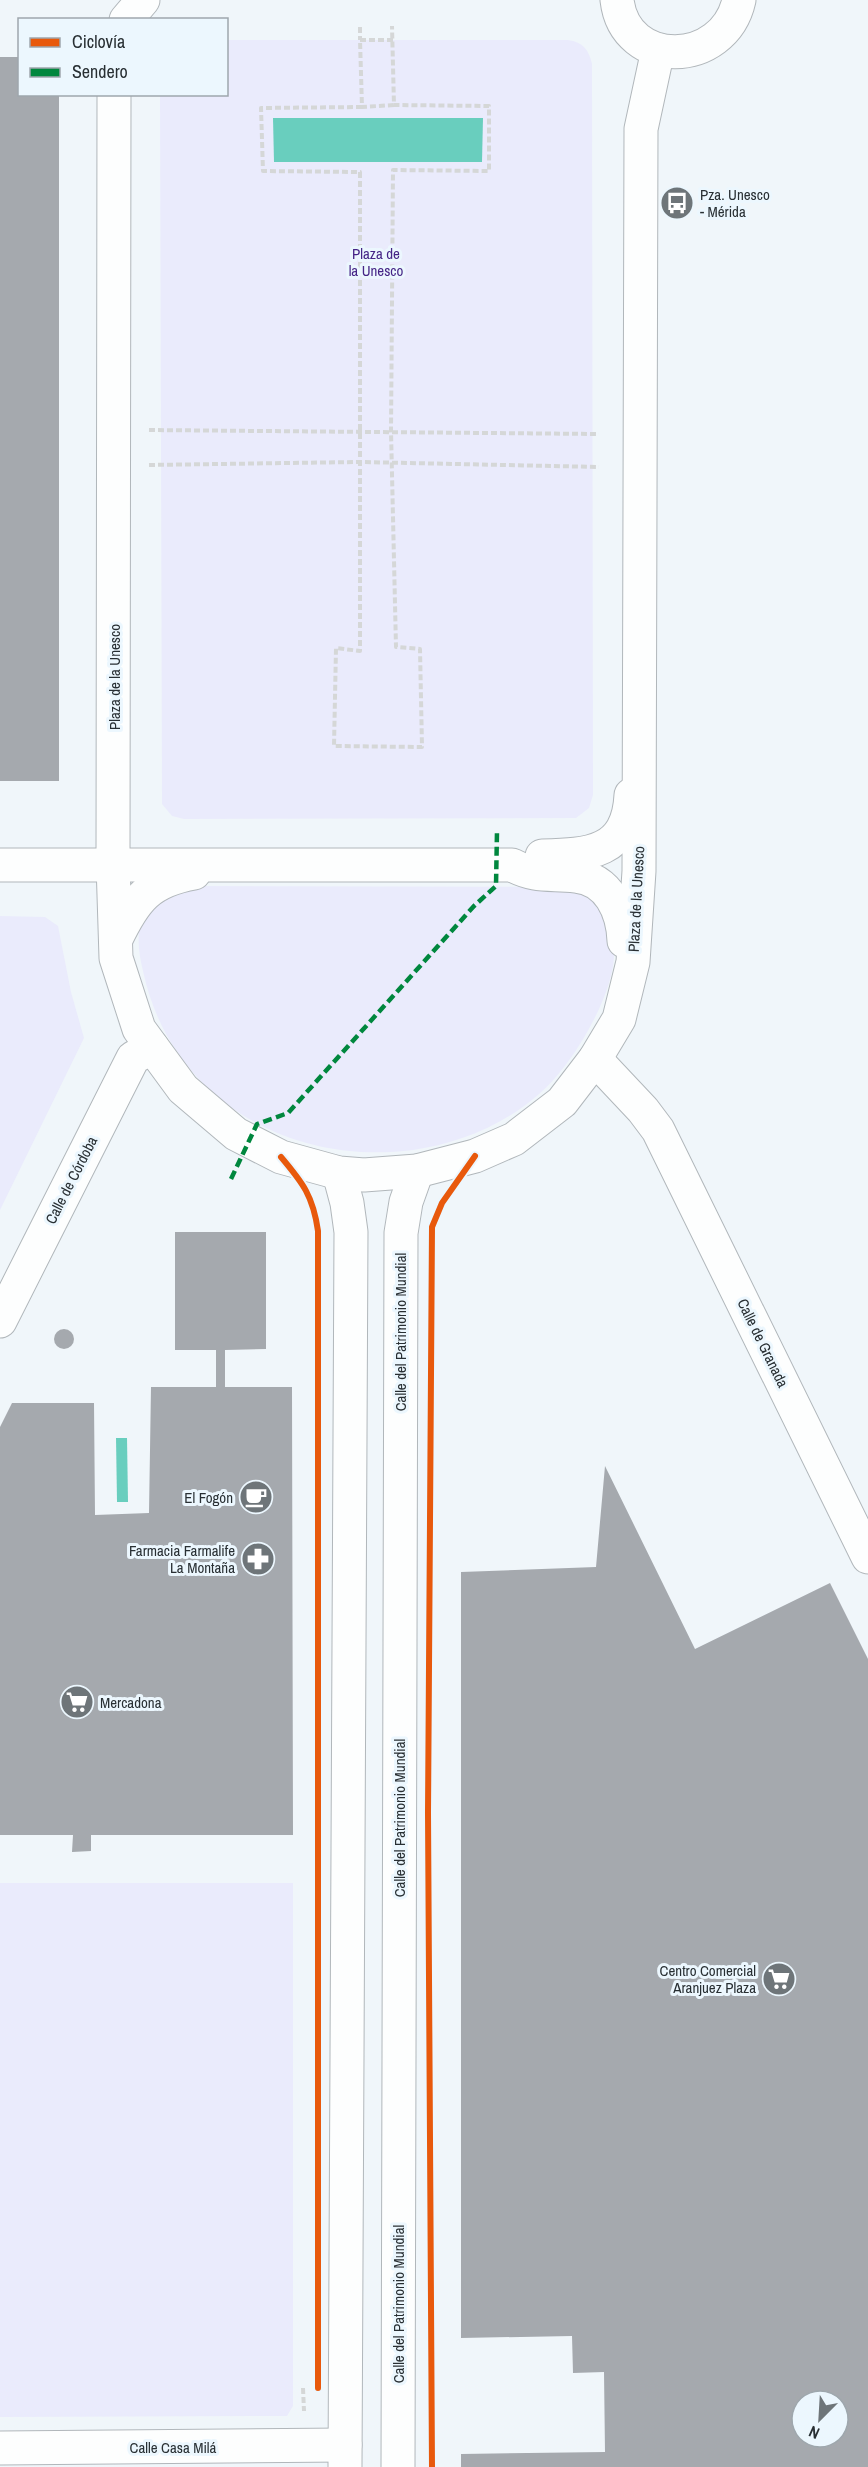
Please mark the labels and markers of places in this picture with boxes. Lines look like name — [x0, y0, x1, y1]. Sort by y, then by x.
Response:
place label: Pza. Unesco - Mérida — [700, 184, 770, 222]
bus stop icon: Pza. Unesco - Mérida — [659, 185, 695, 221]
cafe icon: El Fogón — [238, 1479, 274, 1515]
place label: El Fogón — [184, 1487, 233, 1508]
place label: Farmacia Farmalife La Montaña — [129, 1540, 235, 1578]
pharmacy icon: Farmacia Farmalife La Montaña — [240, 1541, 276, 1577]
supermarket icon: Mercadona — [59, 1684, 95, 1720]
place label: Mercadona — [100, 1692, 162, 1713]
place label: Centro Comercial Aranjuez Plaza — [660, 1960, 756, 1998]
supermarket icon: Centro Comercial Aranjuez Plaza — [761, 1961, 797, 1997]

